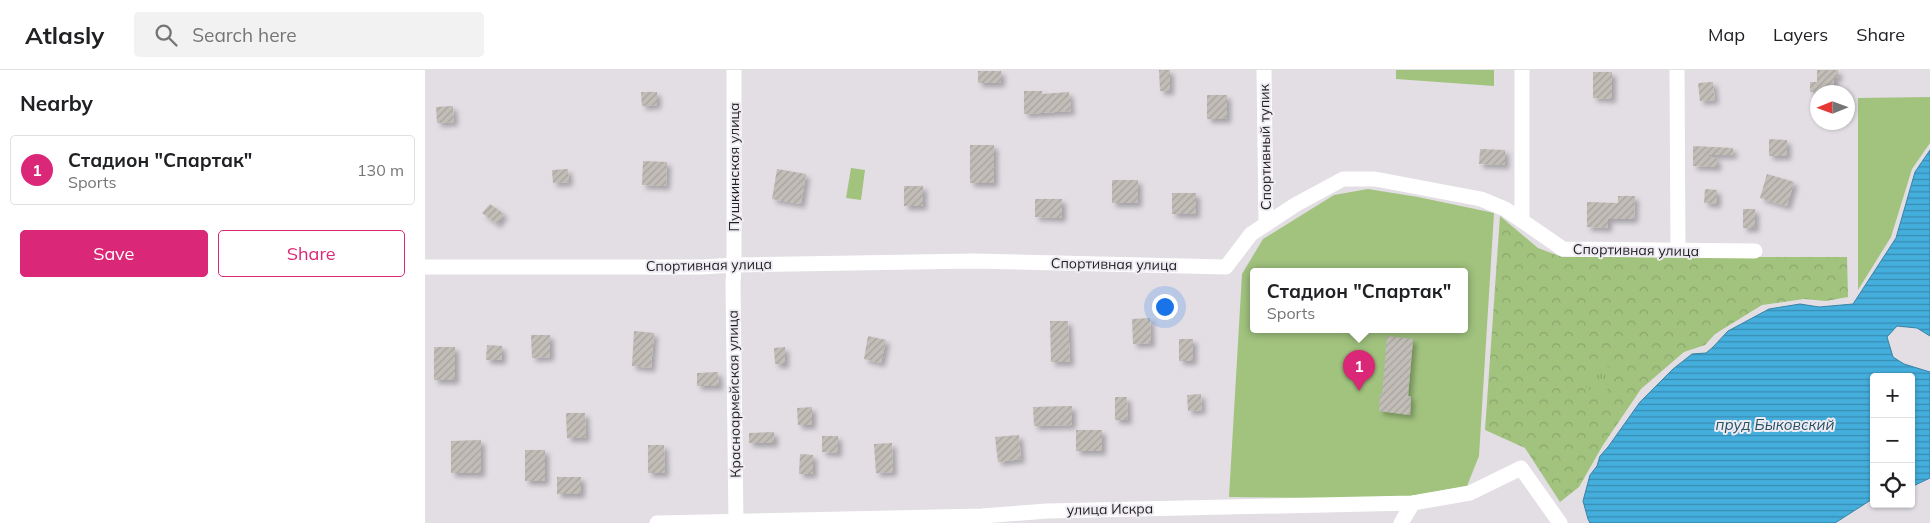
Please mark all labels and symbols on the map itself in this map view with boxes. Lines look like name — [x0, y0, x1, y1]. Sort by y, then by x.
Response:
street label: Спортивный тупик — [1255, 83, 1275, 210]
north arrow — [1810, 85, 1855, 130]
street label: Пушкинская улица — [725, 102, 743, 232]
street label: Спортивная улица — [1573, 240, 1699, 260]
street label: Спортивная улица — [1051, 254, 1177, 274]
street label: Спортивная улица — [646, 255, 772, 275]
your location — [1152, 294, 1178, 320]
street label: Красноармейская улица — [724, 310, 744, 478]
pin: 1 — [1343, 350, 1375, 391]
water label: пруд Быковский — [1716, 415, 1835, 434]
street label: улица Искра — [1067, 499, 1153, 519]

